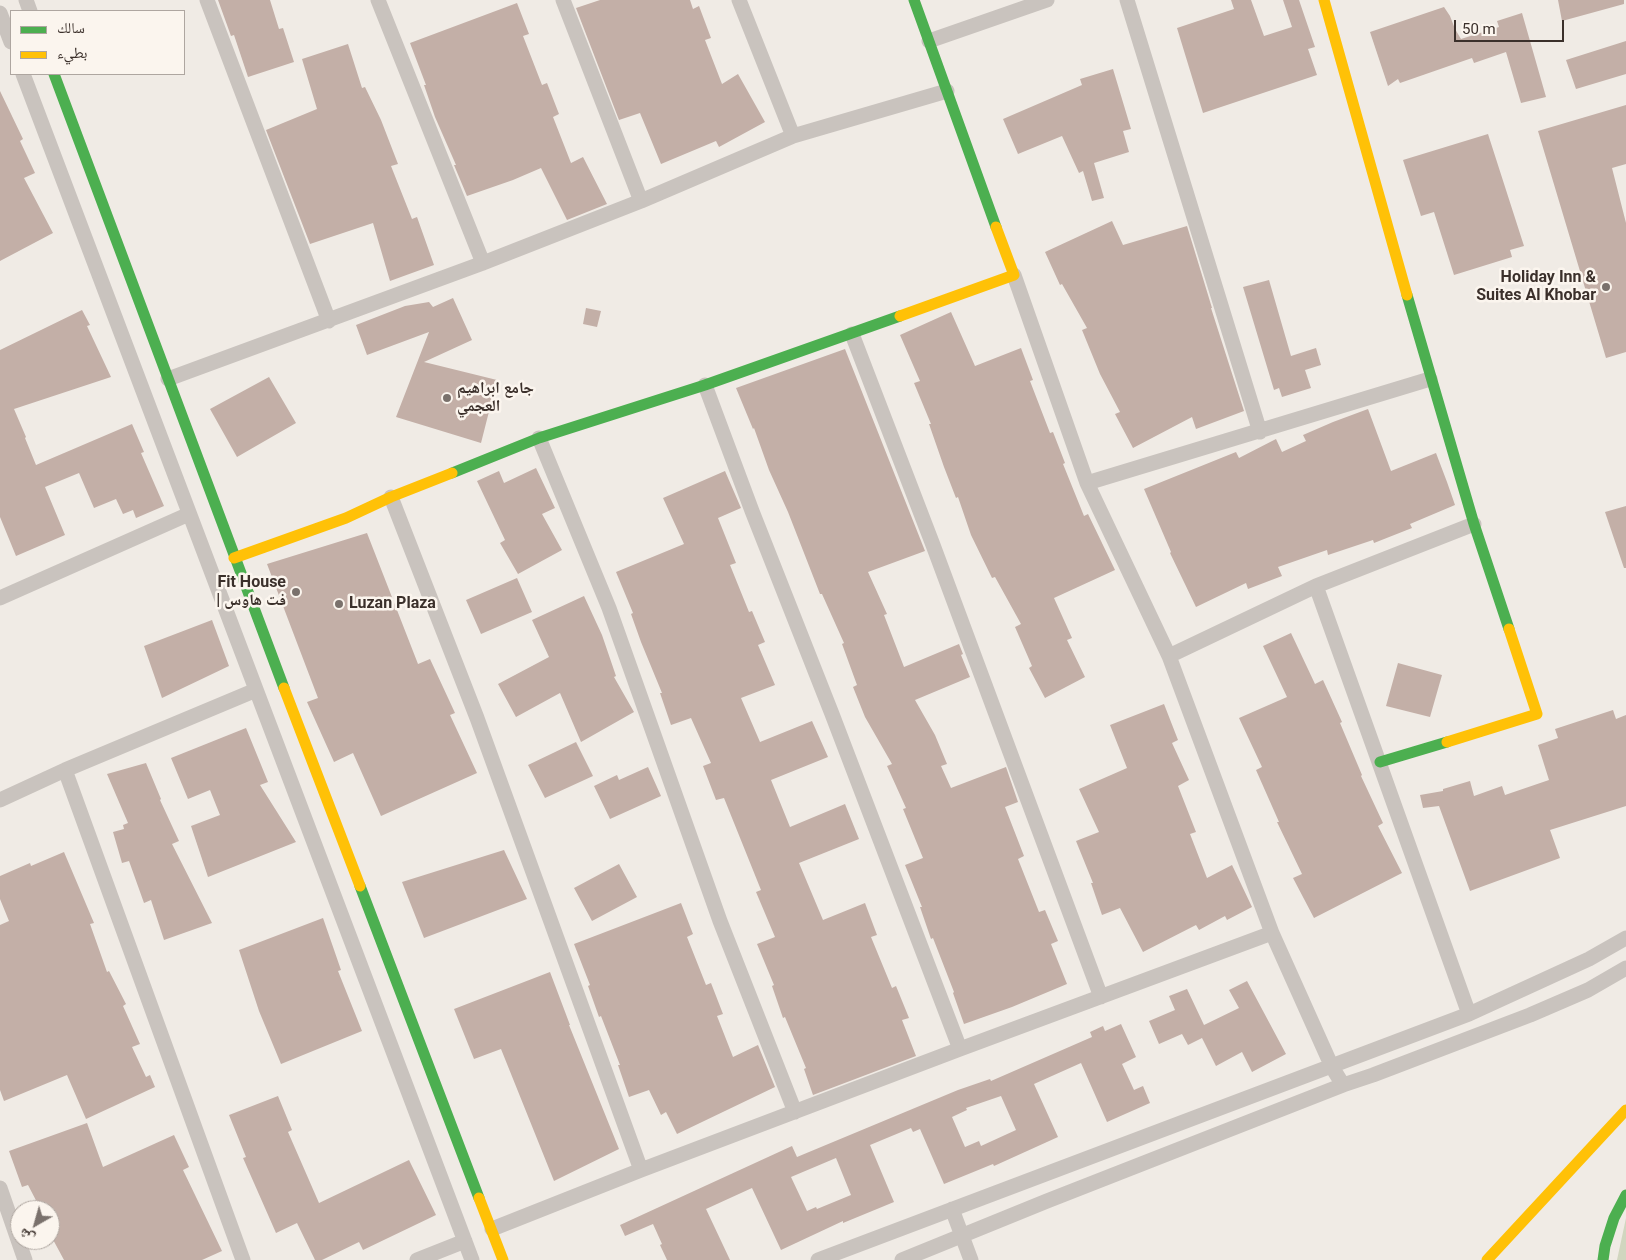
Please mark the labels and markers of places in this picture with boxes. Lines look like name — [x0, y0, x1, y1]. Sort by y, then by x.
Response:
place label: Holiday Inn & Suites Al Khobar — [1476, 268, 1596, 306]
marker: Holiday Inn & Suites Al Khobar — [1600, 281, 1612, 293]
place label: جامع ابراهيم العجمي — [457, 379, 534, 417]
marker: جامع ابراهيم العجمي — [441, 392, 453, 404]
place label: Fit House | فت هاوس — [216, 573, 286, 611]
marker: Fit House | فت هاوس — [290, 586, 302, 598]
place label: Luzan Plaza — [349, 594, 436, 614]
marker: Luzan Plaza — [333, 598, 345, 610]

